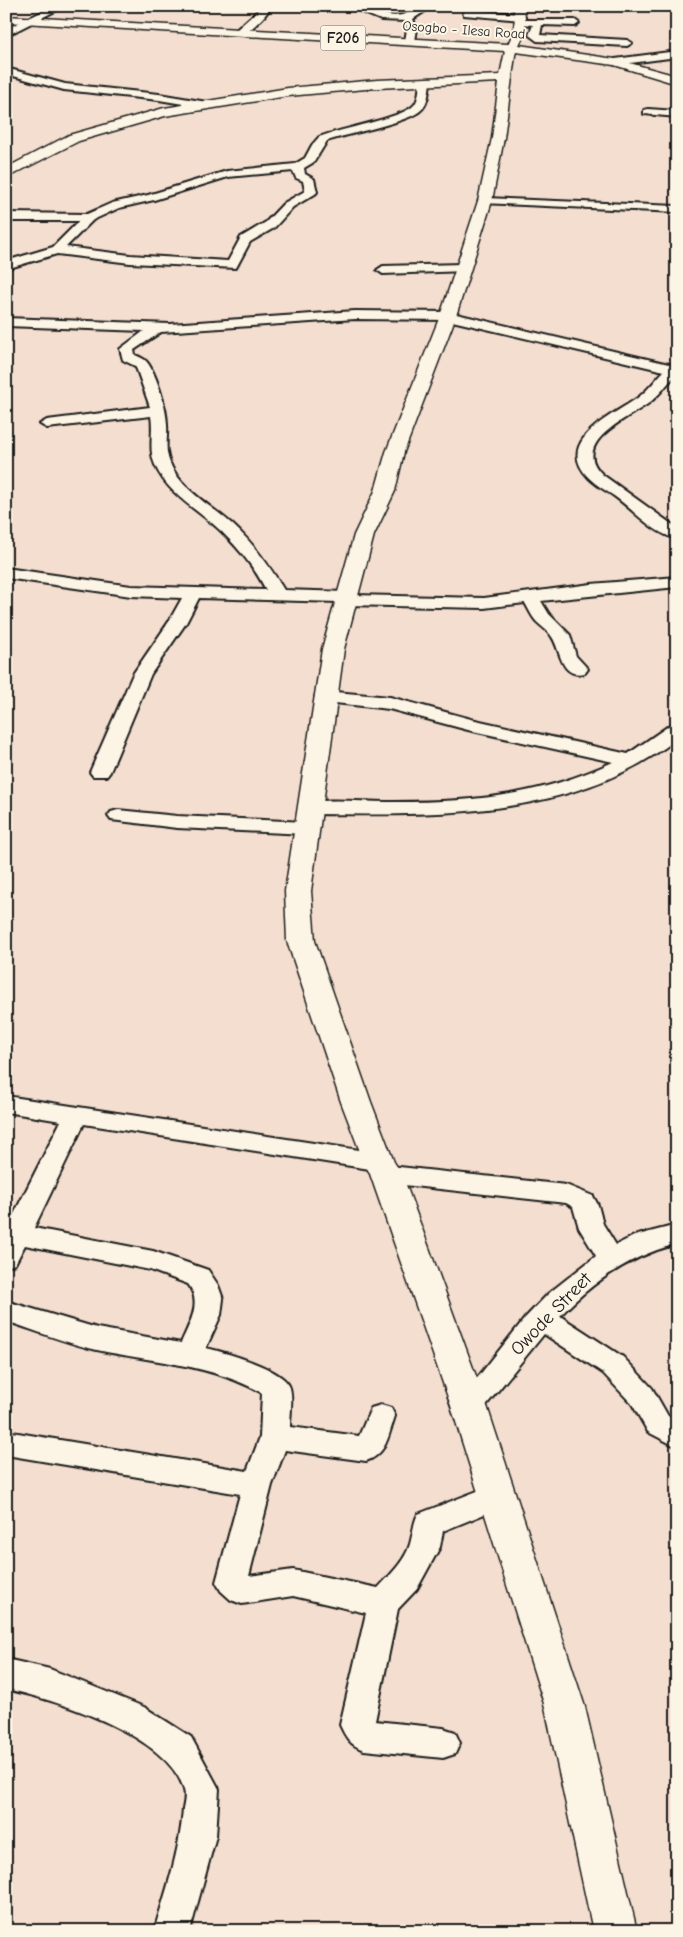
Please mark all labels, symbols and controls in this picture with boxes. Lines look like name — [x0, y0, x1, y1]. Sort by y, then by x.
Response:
street label: Osogbo - Ilesa Road — [402, 17, 526, 43]
road number: F206 — [320, 26, 366, 50]
street label: Owode Street — [506, 1268, 596, 1360]

